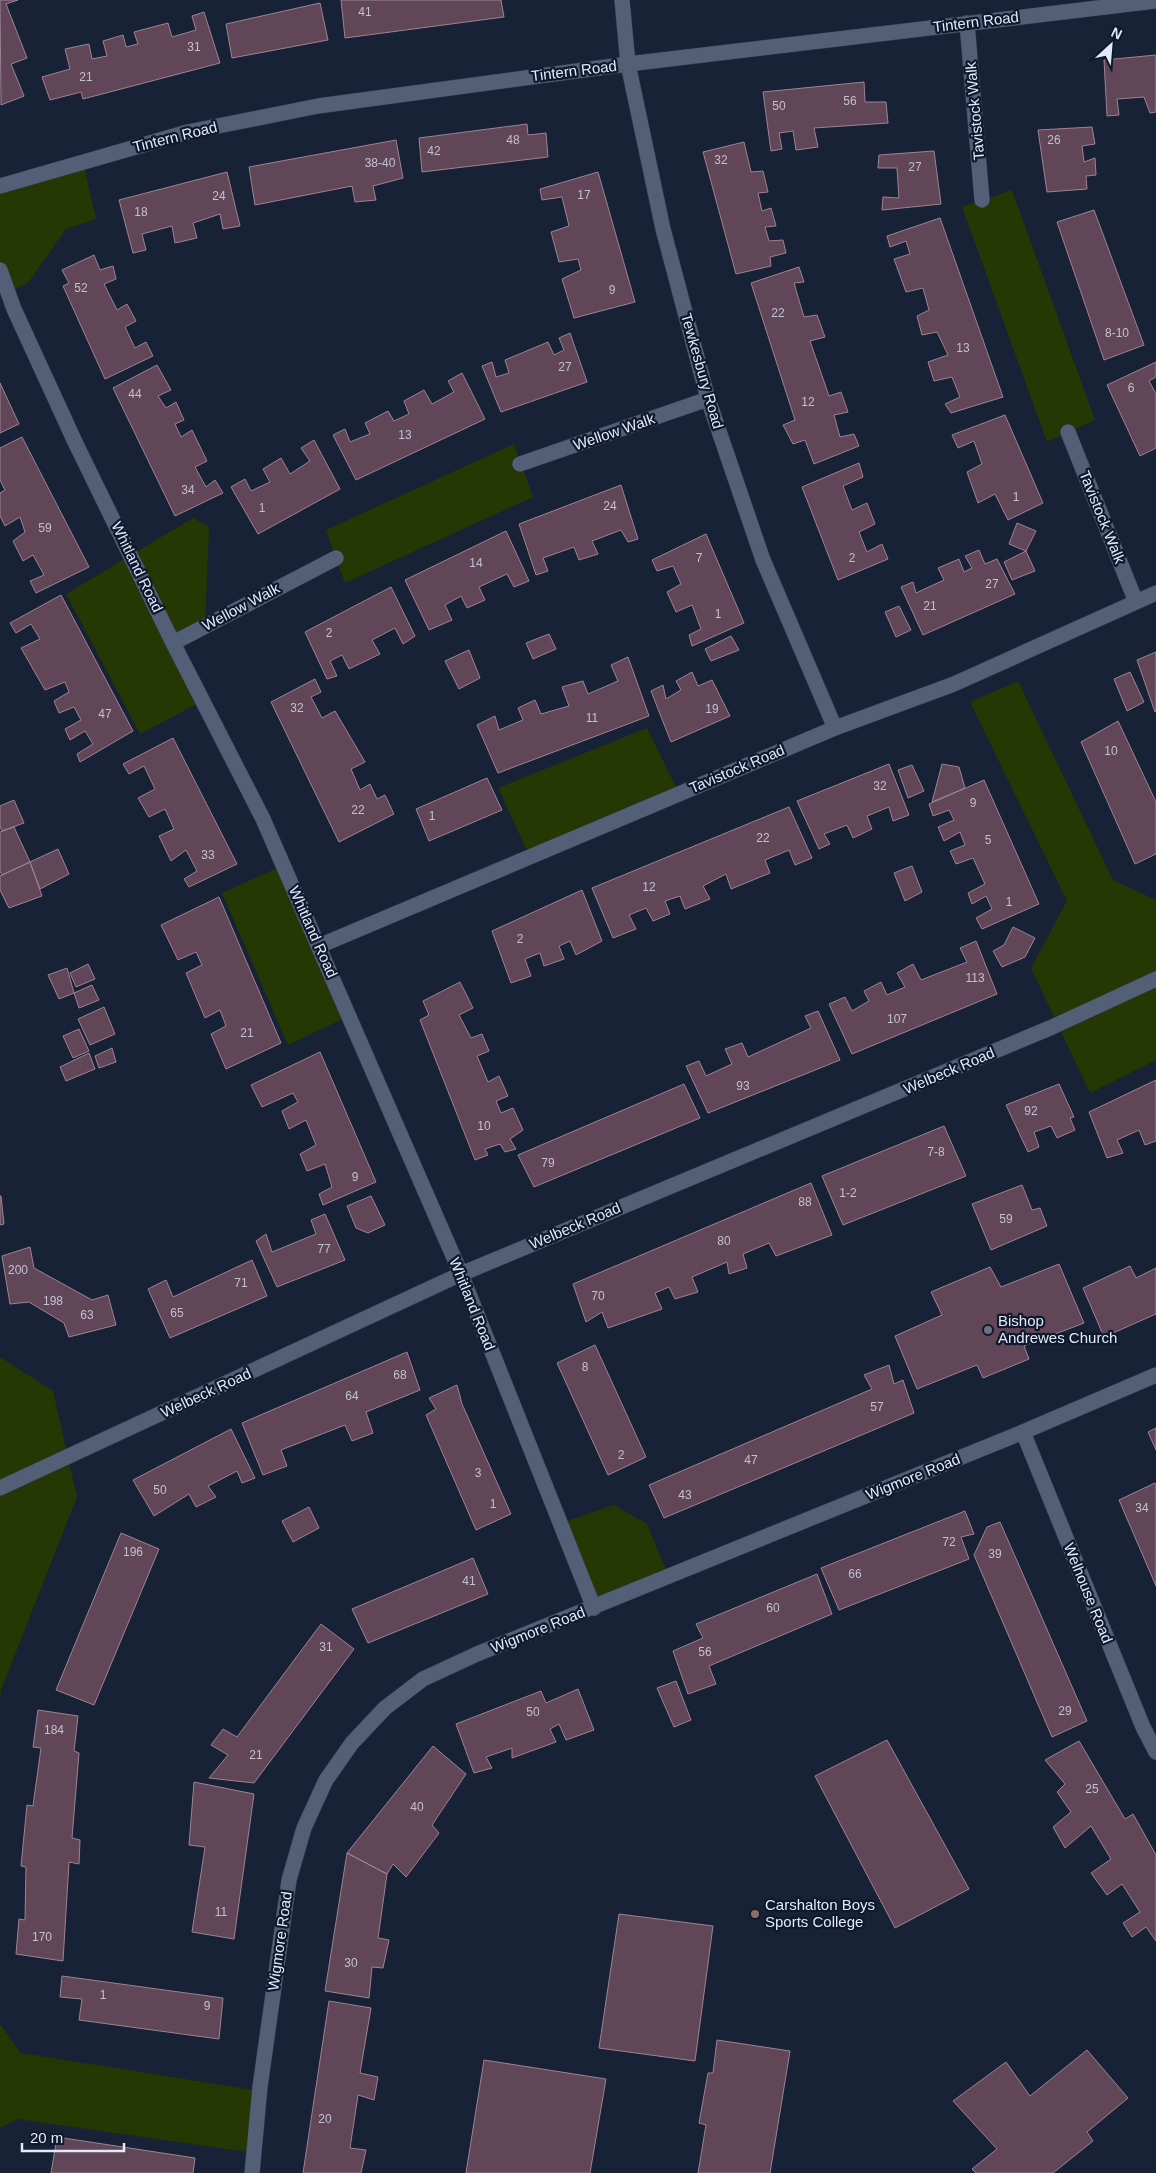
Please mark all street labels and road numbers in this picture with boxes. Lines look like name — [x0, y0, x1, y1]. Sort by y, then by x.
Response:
street label: Tintern Road — [932, 8, 1020, 35]
street label: Tintern Road — [530, 57, 618, 84]
street label: Tavistock Walk — [962, 61, 987, 161]
street label: Tintern Road — [131, 118, 219, 155]
street label: Tewkesbury Road — [678, 311, 727, 431]
street label: Wellow Walk — [571, 409, 657, 453]
street label: Tavistock Walk — [1076, 468, 1129, 566]
street label: Whitland Road — [108, 519, 167, 615]
street label: Wellow Walk — [199, 579, 283, 634]
street label: Tavistock Road — [687, 741, 787, 796]
street label: Whitland Road — [286, 883, 341, 980]
street label: Welbeck Road — [901, 1044, 997, 1097]
street label: Welbeck Road — [527, 1199, 623, 1252]
street label: Whitland Road — [446, 1255, 499, 1353]
street label: Welbeck Road — [158, 1364, 253, 1421]
street label: Wigmore Road — [863, 1450, 962, 1503]
street label: Welhouse Road — [1061, 1540, 1116, 1645]
street label: Wigmore Road — [488, 1603, 587, 1656]
street label: Wigmore Road — [264, 1890, 295, 1992]

